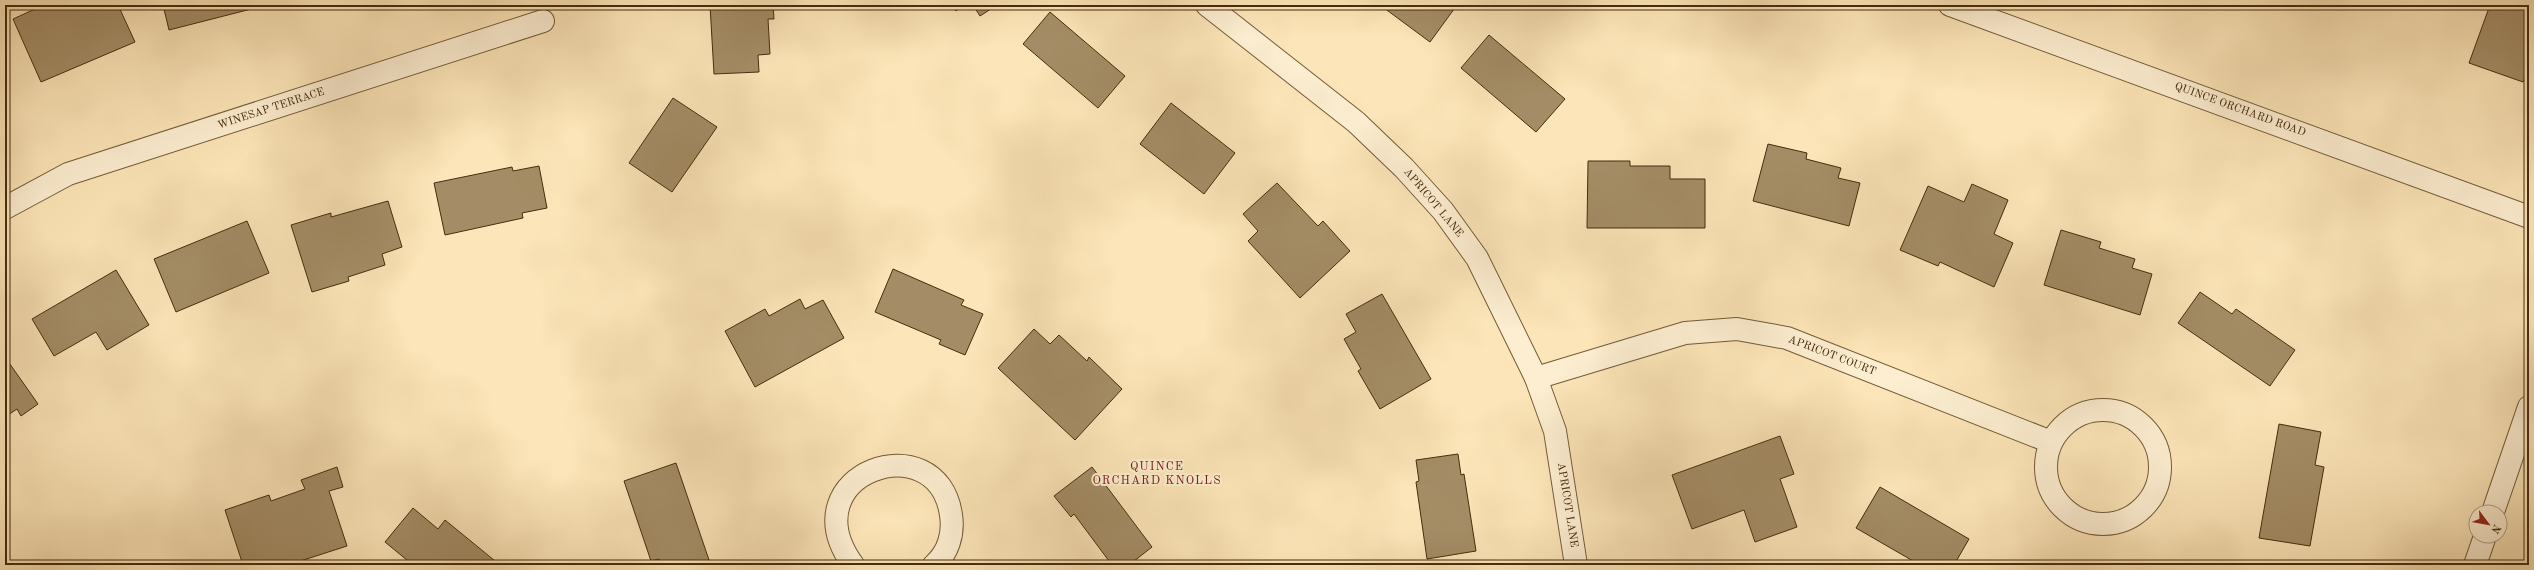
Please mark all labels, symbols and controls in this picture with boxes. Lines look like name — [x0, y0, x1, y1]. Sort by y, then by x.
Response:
street label: QUINCE ORCHARD ROAD — [2173, 81, 2307, 139]
street label: WINESAP TERRACE — [216, 87, 326, 131]
street label: APRICOT LANE — [1401, 167, 1465, 239]
street label: APRICOT COURT — [1787, 334, 1878, 378]
district label: QUINCE ORCHARD KNOLLS — [1092, 461, 1222, 487]
street label: APRICOT LANE — [1555, 462, 1579, 548]
north arrow — [2468, 504, 2508, 544]
text: N — [2488, 522, 2502, 535]

